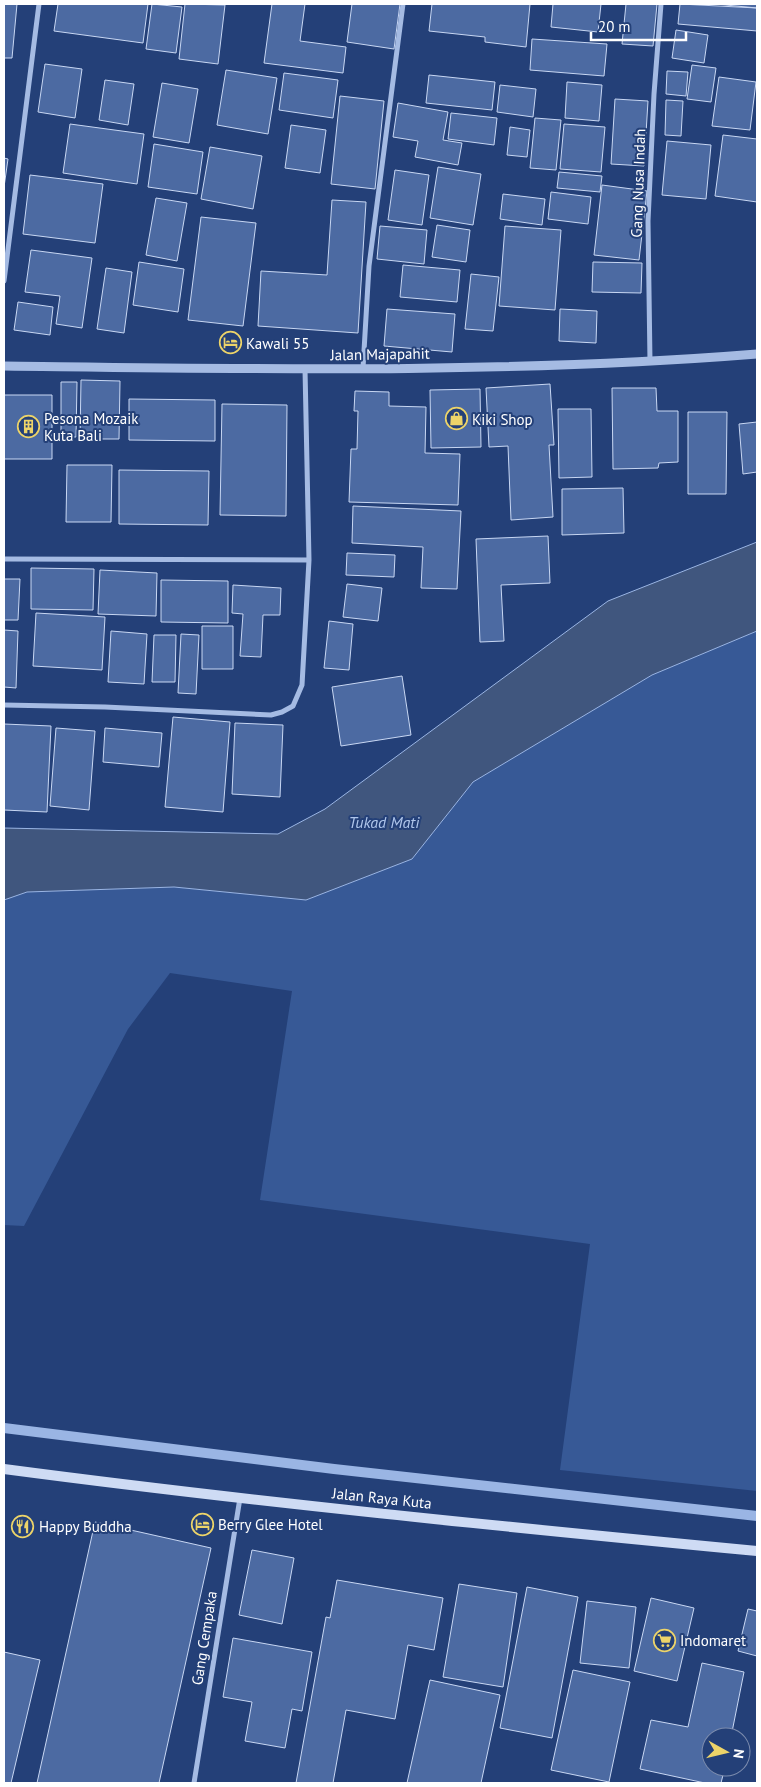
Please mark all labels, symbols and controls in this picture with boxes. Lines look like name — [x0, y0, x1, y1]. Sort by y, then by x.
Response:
scale bar — [591, 10, 686, 42]
text: 20 m — [598, 17, 631, 36]
street label: Gang Nusa Indah — [627, 128, 649, 238]
hotel icon: Kawali 55 — [218, 331, 242, 355]
place label: Kawali 55 — [246, 334, 309, 353]
street label: Jalan Majapahit — [329, 344, 430, 364]
shop icon: Kiki Shop — [444, 407, 468, 431]
place label: Pesona Mozaik Kuta Bali — [44, 409, 139, 445]
place label: Kiki Shop — [472, 410, 533, 429]
building icon: Pesona Mozaik Kuta Bali — [16, 415, 40, 439]
water label: Tukad Mati — [349, 812, 420, 832]
street label: Jalan Raya Kuta — [330, 1483, 433, 1513]
hotel icon: Berry Glee Hotel — [190, 1512, 214, 1536]
restaurant icon: Happy Buddha — [11, 1514, 35, 1538]
place label: Berry Glee Hotel — [218, 1515, 323, 1534]
place label: Happy Buddha — [39, 1517, 132, 1536]
street label: Gang Cempaka — [187, 1590, 221, 1686]
supermarket icon: Indomaret — [652, 1628, 676, 1652]
place label: Indomaret — [680, 1631, 746, 1650]
north arrow — [701, 1727, 751, 1777]
text: N — [729, 1748, 748, 1760]

